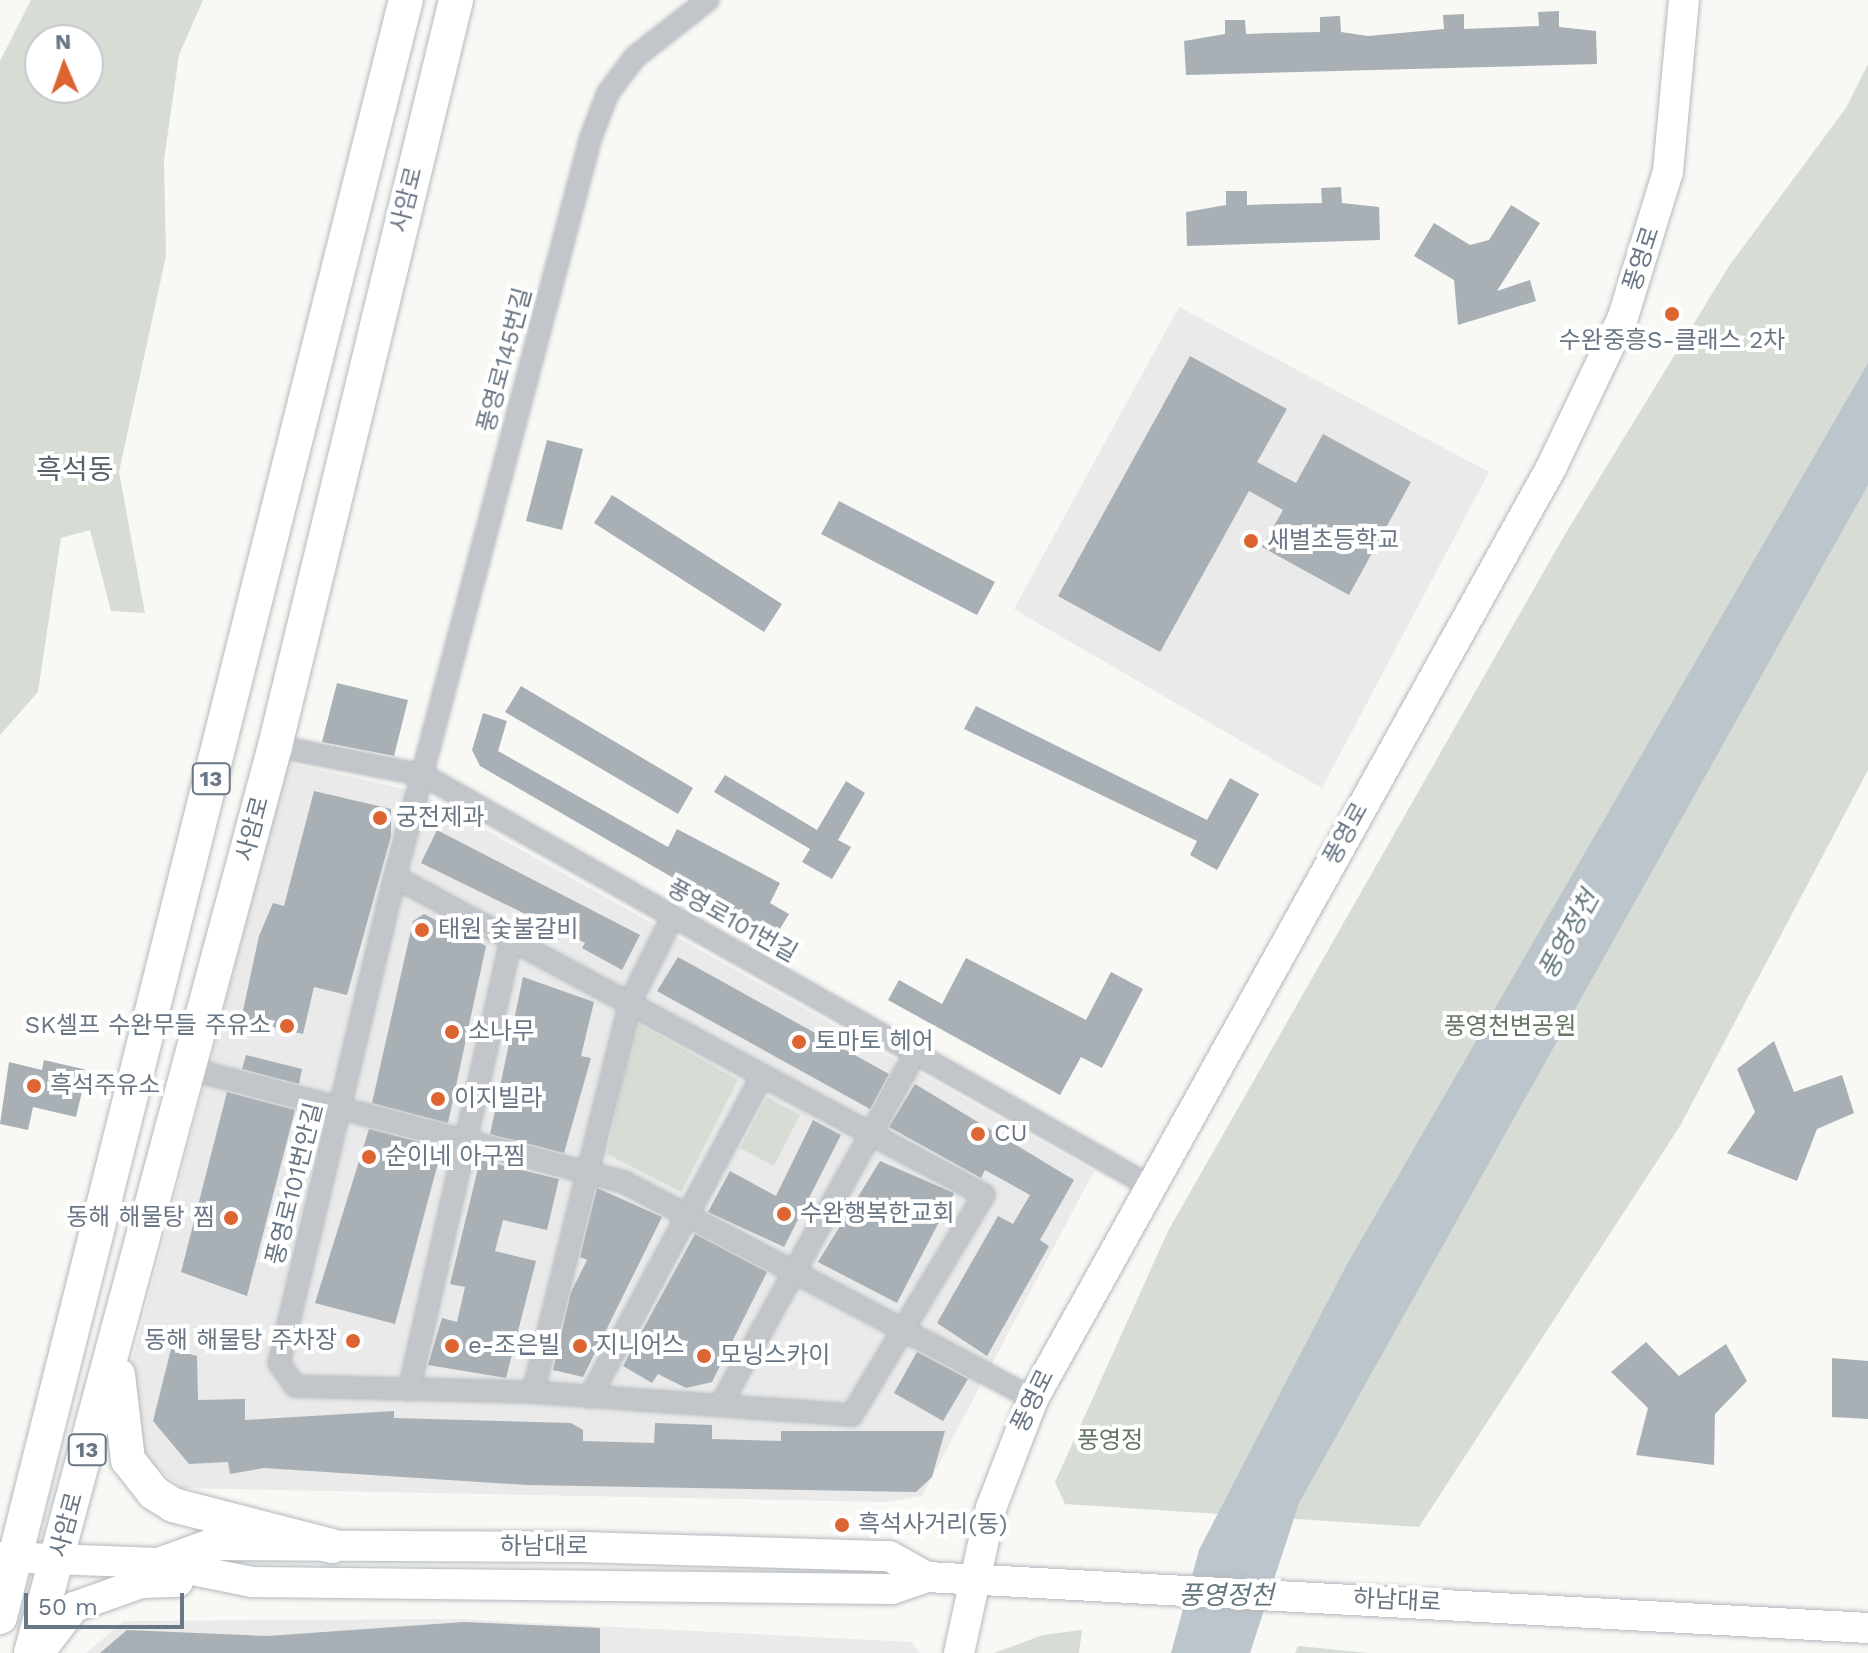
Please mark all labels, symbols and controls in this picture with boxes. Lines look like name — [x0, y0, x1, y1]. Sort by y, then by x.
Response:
north arrow — [24, 24, 104, 104]
text: N — [55, 29, 72, 54]
street label: 사암로 — [385, 164, 429, 236]
street label: 풍영로 — [1618, 223, 1666, 295]
street label: 풍영로145번길 — [472, 285, 538, 435]
marker: 수완중흥S-클래스 2차 — [1663, 305, 1681, 323]
place label: 수완중흥S-클래스 2차 — [1559, 327, 1785, 355]
district label: 흑석동 — [36, 453, 114, 487]
place label: 새별초등학교 — [1267, 527, 1399, 555]
marker: 새별초등학교 — [1242, 532, 1260, 550]
road number: 13 — [191, 761, 231, 797]
street label: 사암로 — [231, 793, 275, 865]
street label: 풍영로 — [1317, 798, 1375, 870]
place label: 궁전제과 — [396, 804, 484, 832]
marker: 궁전제과 — [371, 809, 389, 827]
street label: 풍영로101번길 — [662, 873, 802, 969]
water label: 풍영정천 — [1532, 886, 1606, 984]
place label: 태원 숯불갈비 — [438, 916, 579, 944]
marker: 태원 숯불갈비 — [413, 921, 431, 939]
place label: SK셀프 수완무들 주유소 — [25, 1012, 271, 1040]
park label: 풍영천변공원 — [1444, 1013, 1576, 1041]
marker: SK셀프 수완무들 주유소 — [278, 1017, 296, 1035]
place label: 소나무 — [468, 1018, 534, 1046]
marker: 소나무 — [443, 1023, 461, 1041]
place label: 토마토 헤어 — [815, 1028, 934, 1056]
marker: 토마토 헤어 — [790, 1033, 808, 1051]
place label: 흑석주유소 — [50, 1072, 160, 1100]
marker: 흑석주유소 — [25, 1077, 43, 1095]
place label: 이지빌라 — [454, 1085, 542, 1113]
marker: 이지빌라 — [429, 1090, 447, 1108]
street label: 풍영로101번안길 — [261, 1100, 329, 1268]
place label: CU — [994, 1120, 1027, 1148]
marker: CU — [969, 1125, 987, 1143]
place label: 순이네 아구찜 — [385, 1143, 526, 1171]
marker: 순이네 아구찜 — [360, 1148, 378, 1166]
place label: 수완행복한교회 — [800, 1200, 955, 1228]
place label: 동해 해물탕 찜 — [66, 1204, 215, 1232]
marker: 수완행복한교회 — [775, 1205, 793, 1223]
marker: 동해 해물탕 찜 — [222, 1209, 240, 1227]
place label: 동해 해물탕 주차장 — [144, 1327, 337, 1355]
marker: 동해 해물탕 주차장 — [344, 1332, 362, 1350]
place label: e-조은빌 — [468, 1332, 560, 1360]
place label: 지니어스 — [596, 1332, 684, 1360]
marker: e-조은빌 — [443, 1337, 461, 1355]
marker: 지니어스 — [571, 1337, 589, 1355]
place label: 모닝스카이 — [720, 1342, 830, 1370]
marker: 모닝스카이 — [695, 1347, 713, 1365]
street label: 풍영로 — [1006, 1365, 1060, 1437]
park label: 풍영정 — [1077, 1427, 1143, 1455]
road number: 13 — [67, 1432, 107, 1468]
street label: 사암로 — [45, 1489, 89, 1561]
place label: 흑석사거리(동) — [858, 1511, 1007, 1539]
marker: 흑석사거리(동) — [833, 1516, 851, 1534]
street label: 하남대로 — [500, 1533, 588, 1561]
scale bar — [28, 1577, 188, 1627]
water label: 풍영정천 — [1178, 1580, 1274, 1612]
street label: 하남대로 — [1352, 1584, 1442, 1618]
text: 50 m — [38, 1593, 98, 1621]

